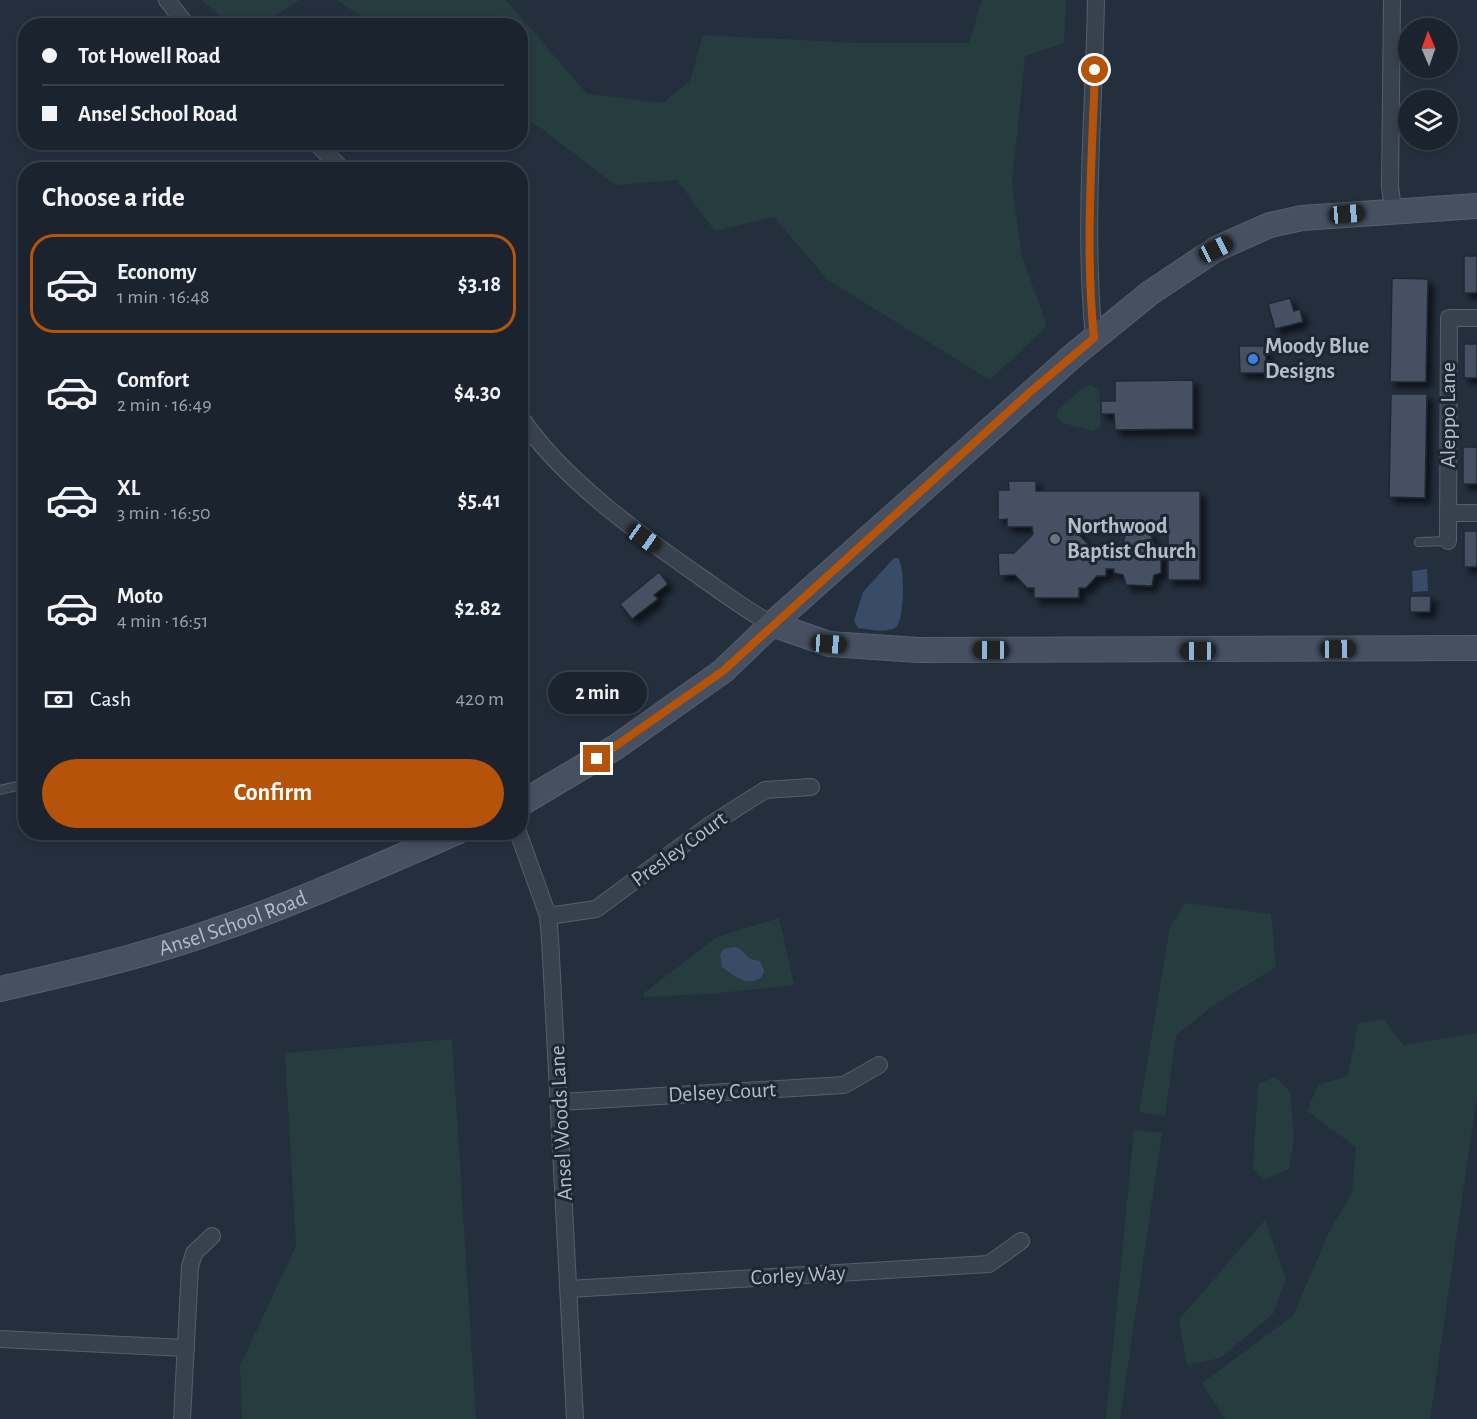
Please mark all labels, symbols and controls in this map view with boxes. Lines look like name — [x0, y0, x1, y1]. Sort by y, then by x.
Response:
north arrow — [1398, 18, 1458, 78]
map controls — [1398, 18, 1458, 150]
text: Tot Howell Road — [78, 45, 220, 67]
route start — [1081, 56, 1108, 83]
button: layers — [1398, 90, 1458, 150]
text: Ansel School Road — [78, 103, 237, 125]
text: Choose a ride — [42, 184, 185, 211]
car — [1328, 203, 1366, 225]
car — [1196, 233, 1236, 265]
icon: car — [45, 257, 99, 311]
text: Economy — [117, 261, 197, 283]
text: $3.18 — [458, 273, 501, 295]
text: 1 min · 16:48 — [117, 287, 209, 307]
place label: Moody Blue Designs — [1265, 335, 1369, 382]
marker: Moody Blue Designs — [1246, 352, 1260, 366]
street label: Aleppo Lane — [1437, 362, 1459, 468]
icon: car — [45, 365, 99, 419]
text: Comfort — [117, 369, 189, 391]
text: $4.30 — [454, 381, 501, 403]
text: 2 min · 16:49 — [117, 395, 212, 415]
icon: car — [45, 473, 99, 527]
text: XL — [117, 477, 140, 499]
text: $5.41 — [458, 489, 501, 511]
text: 3 min · 16:50 — [117, 503, 211, 523]
place label: Northwood Baptist Church — [1067, 515, 1196, 562]
car — [624, 520, 664, 556]
marker: Northwood Baptist Church — [1048, 532, 1062, 546]
icon: car — [45, 581, 99, 635]
text: Moto — [117, 585, 163, 607]
text: $2.82 — [454, 597, 501, 619]
text: 4 min · 16:51 — [117, 611, 208, 631]
car — [810, 634, 848, 654]
car — [1320, 640, 1356, 658]
car — [973, 641, 1009, 659]
car — [1180, 642, 1216, 660]
callout: 2 min — [548, 672, 646, 714]
icon: cash — [42, 683, 75, 716]
text: 2 min — [575, 683, 620, 703]
text: Cash — [90, 688, 131, 710]
text: 420 m — [455, 689, 504, 709]
route end — [583, 745, 610, 772]
button: Confirm — [42, 759, 504, 828]
street label: Presley Court — [627, 807, 731, 891]
street label: Ansel School Road — [156, 886, 310, 960]
street label: Ansel Woods Lane — [546, 1045, 576, 1201]
street label: Delsey Court — [667, 1078, 777, 1106]
street label: Corley Way — [750, 1261, 847, 1288]

